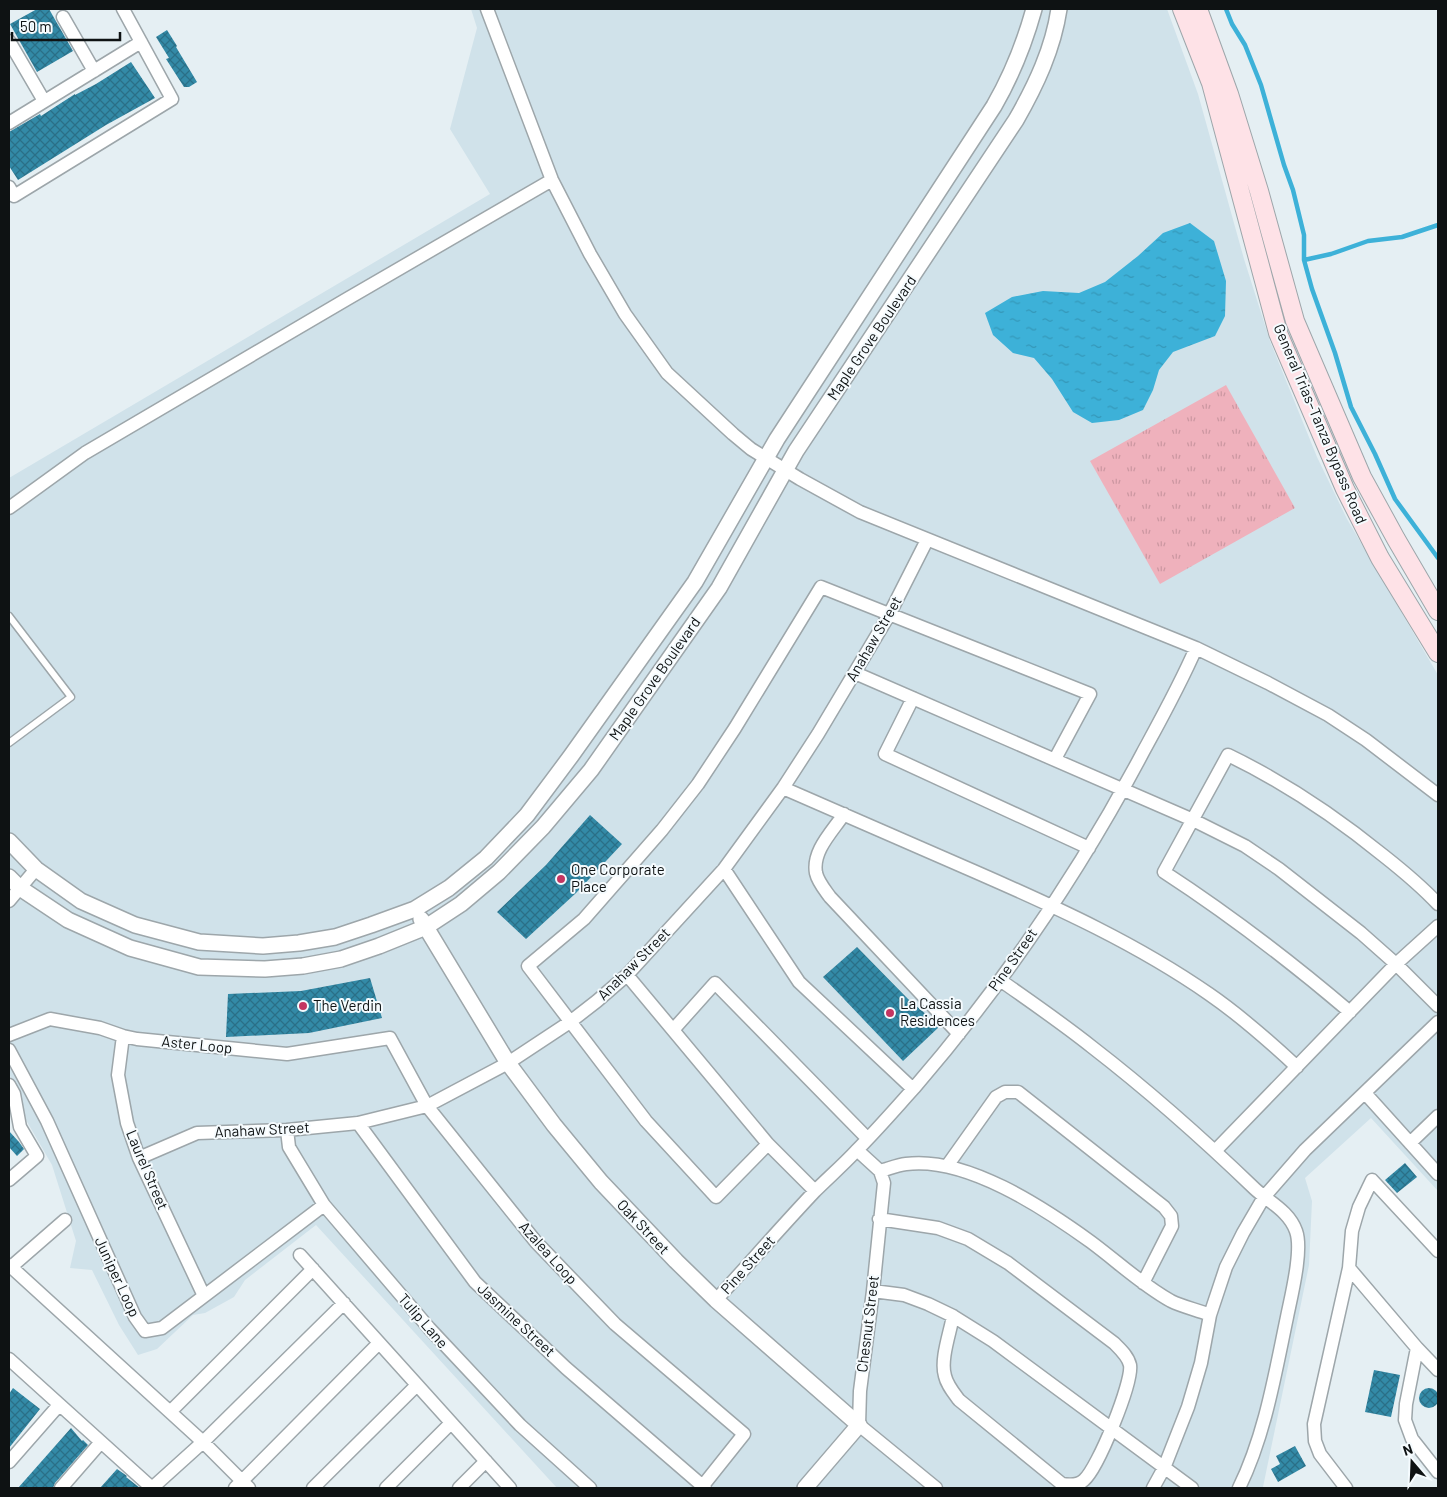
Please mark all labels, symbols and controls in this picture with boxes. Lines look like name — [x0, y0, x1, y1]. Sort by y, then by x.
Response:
scale bar — [12, 10, 120, 42]
text: 50 m — [20, 17, 52, 35]
street label: Maple Grove Boulevard — [823, 272, 920, 403]
street label: General Trias–Tanza Bypass Road — [1271, 321, 1371, 526]
street label: Anahaw Street — [842, 593, 905, 684]
street label: Maple Grove Boulevard — [605, 613, 704, 744]
place label: One Corporate Place — [571, 860, 665, 895]
marker: One Corporate Place — [555, 873, 567, 885]
street label: Anahaw Street — [593, 923, 673, 1003]
street label: Pine Street — [984, 925, 1040, 994]
place label: La Cassia Residences — [900, 994, 975, 1029]
place label: The Verdin — [313, 996, 382, 1014]
marker: The Verdin — [297, 1000, 309, 1012]
marker: La Cassia Residences — [884, 1007, 896, 1019]
street label: Aster Loop — [161, 1031, 233, 1057]
street label: Anahaw Street — [214, 1118, 310, 1140]
street label: Laurel Street — [123, 1127, 173, 1212]
street label: Oak Street — [614, 1195, 674, 1257]
street label: Azalea Loop — [516, 1217, 582, 1288]
street label: Pine Street — [716, 1231, 778, 1297]
street label: Juniper Loop — [91, 1234, 144, 1320]
street label: Chesnut Street — [852, 1274, 882, 1373]
street label: Jasmine Street — [474, 1279, 559, 1360]
street label: Tulip Lane — [395, 1289, 452, 1351]
north arrow — [1387, 1437, 1437, 1487]
text: N — [1400, 1440, 1415, 1459]

